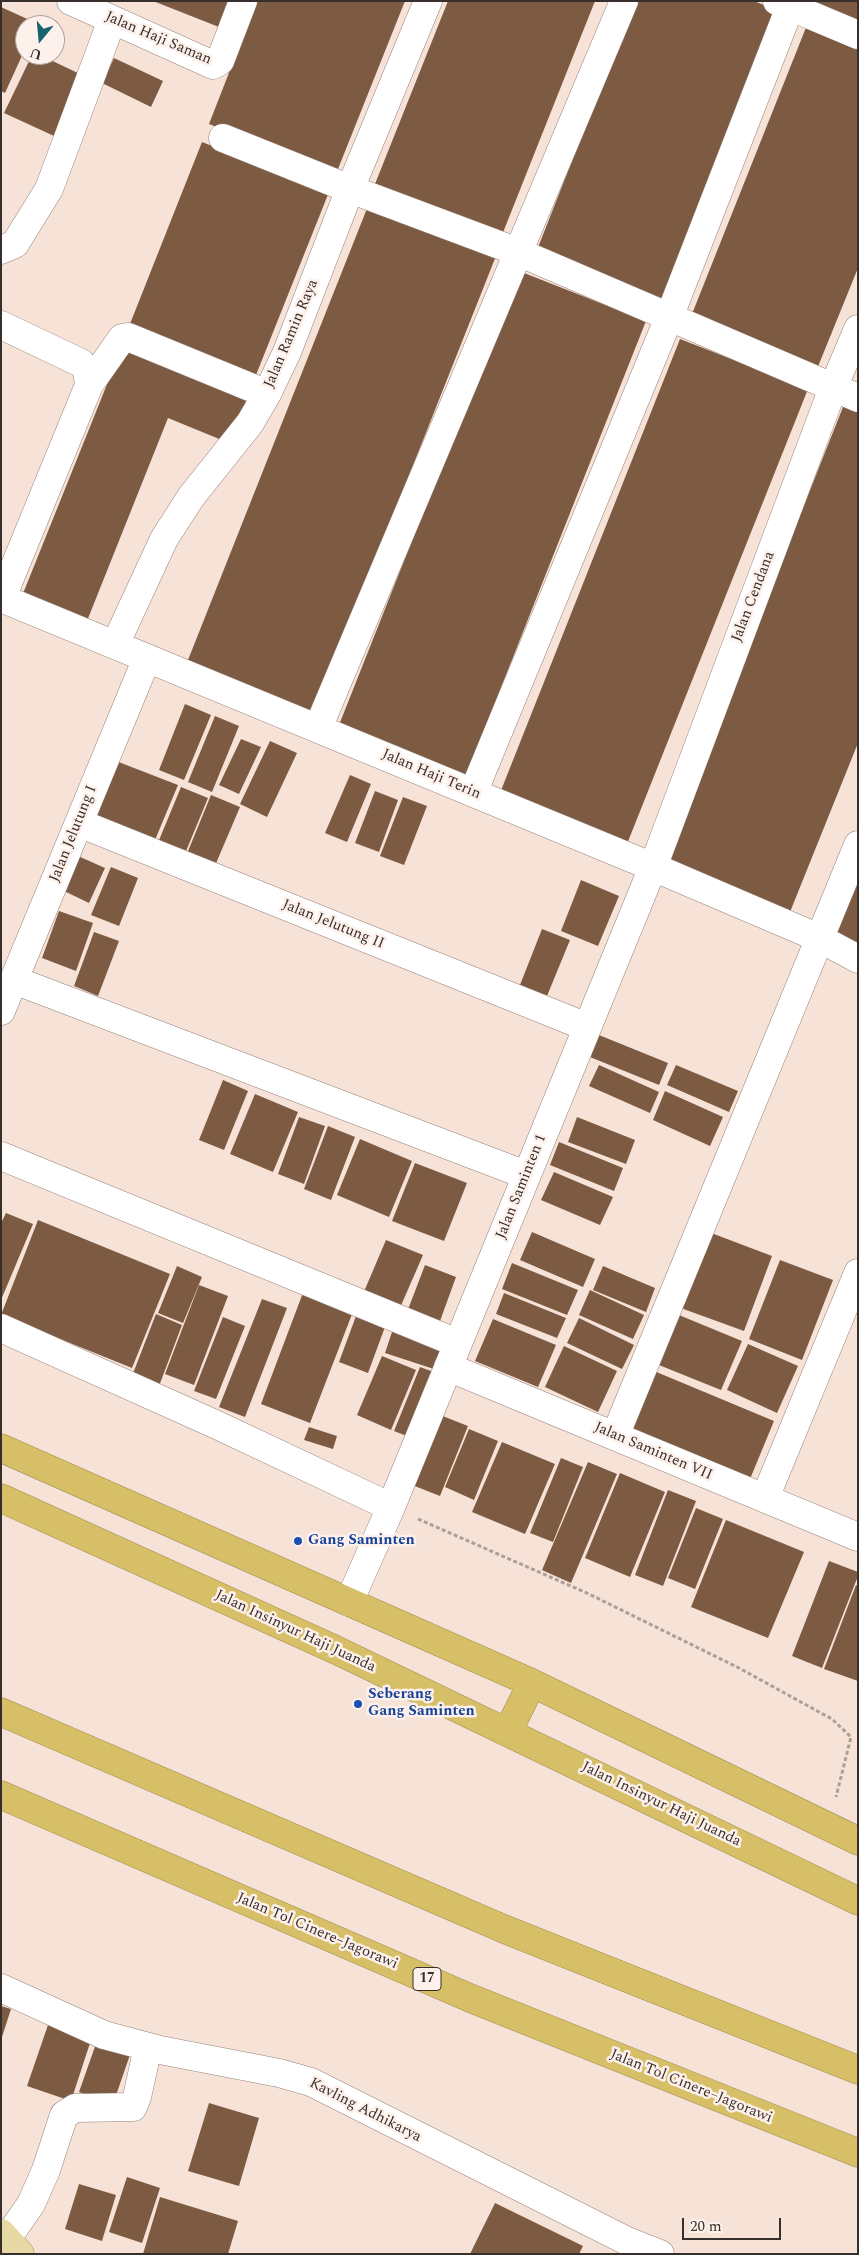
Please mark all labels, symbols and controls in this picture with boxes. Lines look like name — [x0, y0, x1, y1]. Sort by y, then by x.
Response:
street label: Jalan Haji Saman — [102, 8, 214, 70]
north arrow — [15, 15, 65, 65]
text: U — [27, 42, 44, 66]
street label: Jalan Ramin Raya — [261, 277, 323, 391]
street label: Jalan Cendana — [728, 549, 780, 645]
street label: Jalan Haji Terin — [379, 746, 483, 804]
street label: Jalan Jelutung I — [46, 783, 102, 885]
street label: Jalan Jelutung II — [279, 896, 387, 954]
street label: Jalan Saminten 1 — [493, 1132, 551, 1242]
street label: Jalan Saminten VII — [591, 1419, 715, 1485]
place label: Gang Saminten — [308, 1532, 415, 1550]
marker: Gang Saminten — [292, 1535, 304, 1547]
street label: Jalan Insinyur Haji Juanda — [212, 1587, 378, 1677]
place label: Seberang Gang Saminten — [368, 1686, 475, 1721]
marker: Seberang Gang Saminten — [352, 1698, 364, 1710]
street label: Jalan Insinyur Haji Juanda — [578, 1759, 744, 1851]
street label: Jalan Tol Cinere–Jagorawi — [234, 1890, 400, 1974]
road number: 17 — [413, 1968, 441, 1990]
street label: Jalan Tol Cinere–Jagorawi — [607, 2046, 775, 2128]
street label: Kavling Adhikarya — [306, 2075, 424, 2147]
scale bar — [684, 2208, 783, 2240]
text: 20 m — [690, 2215, 722, 2238]

